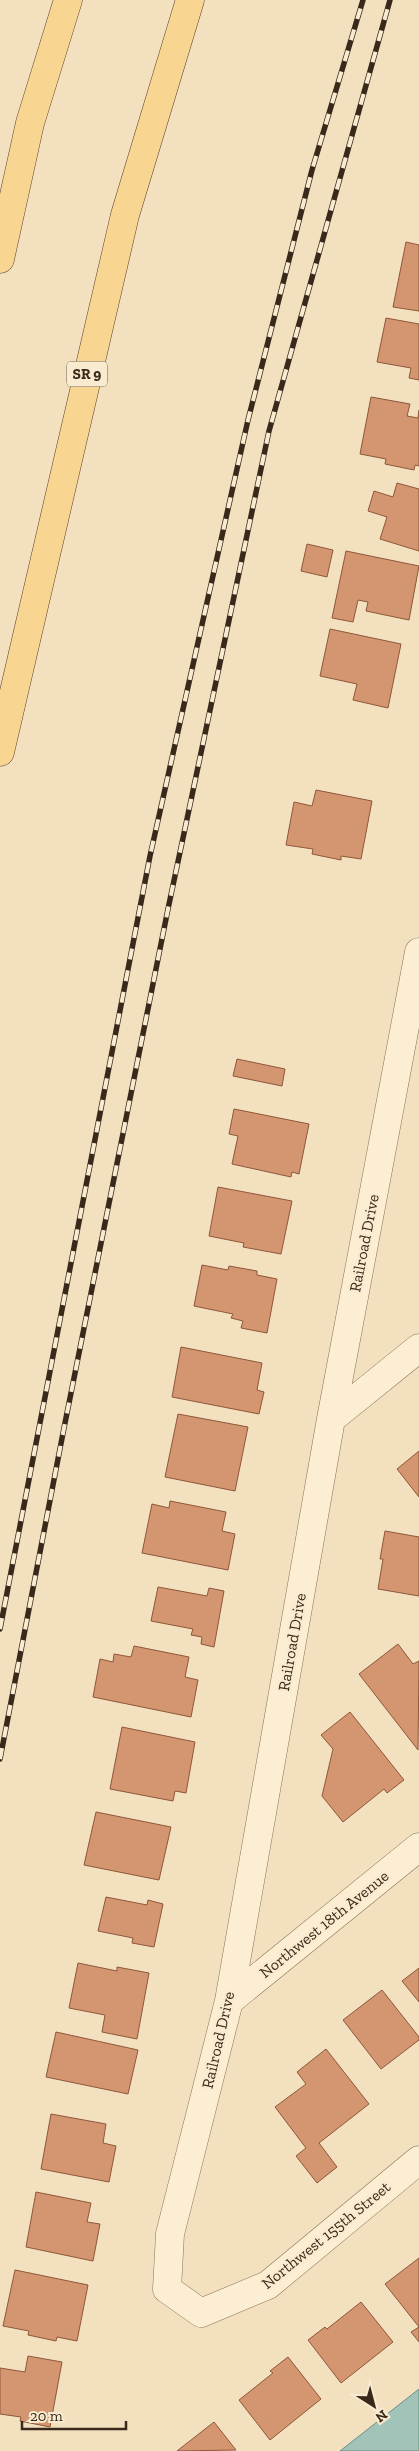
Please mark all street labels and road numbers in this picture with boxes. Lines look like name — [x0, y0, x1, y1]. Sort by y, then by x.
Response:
road number: SR 9 — [67, 362, 107, 386]
street label: Railroad Drive — [345, 1193, 383, 1293]
street label: Railroad Drive — [274, 1592, 310, 1692]
street label: Northwest 18th Avenue — [256, 1866, 392, 1982]
street label: Railroad Drive — [198, 1990, 238, 2090]
street label: Northwest 155th Street — [258, 2177, 394, 2293]

